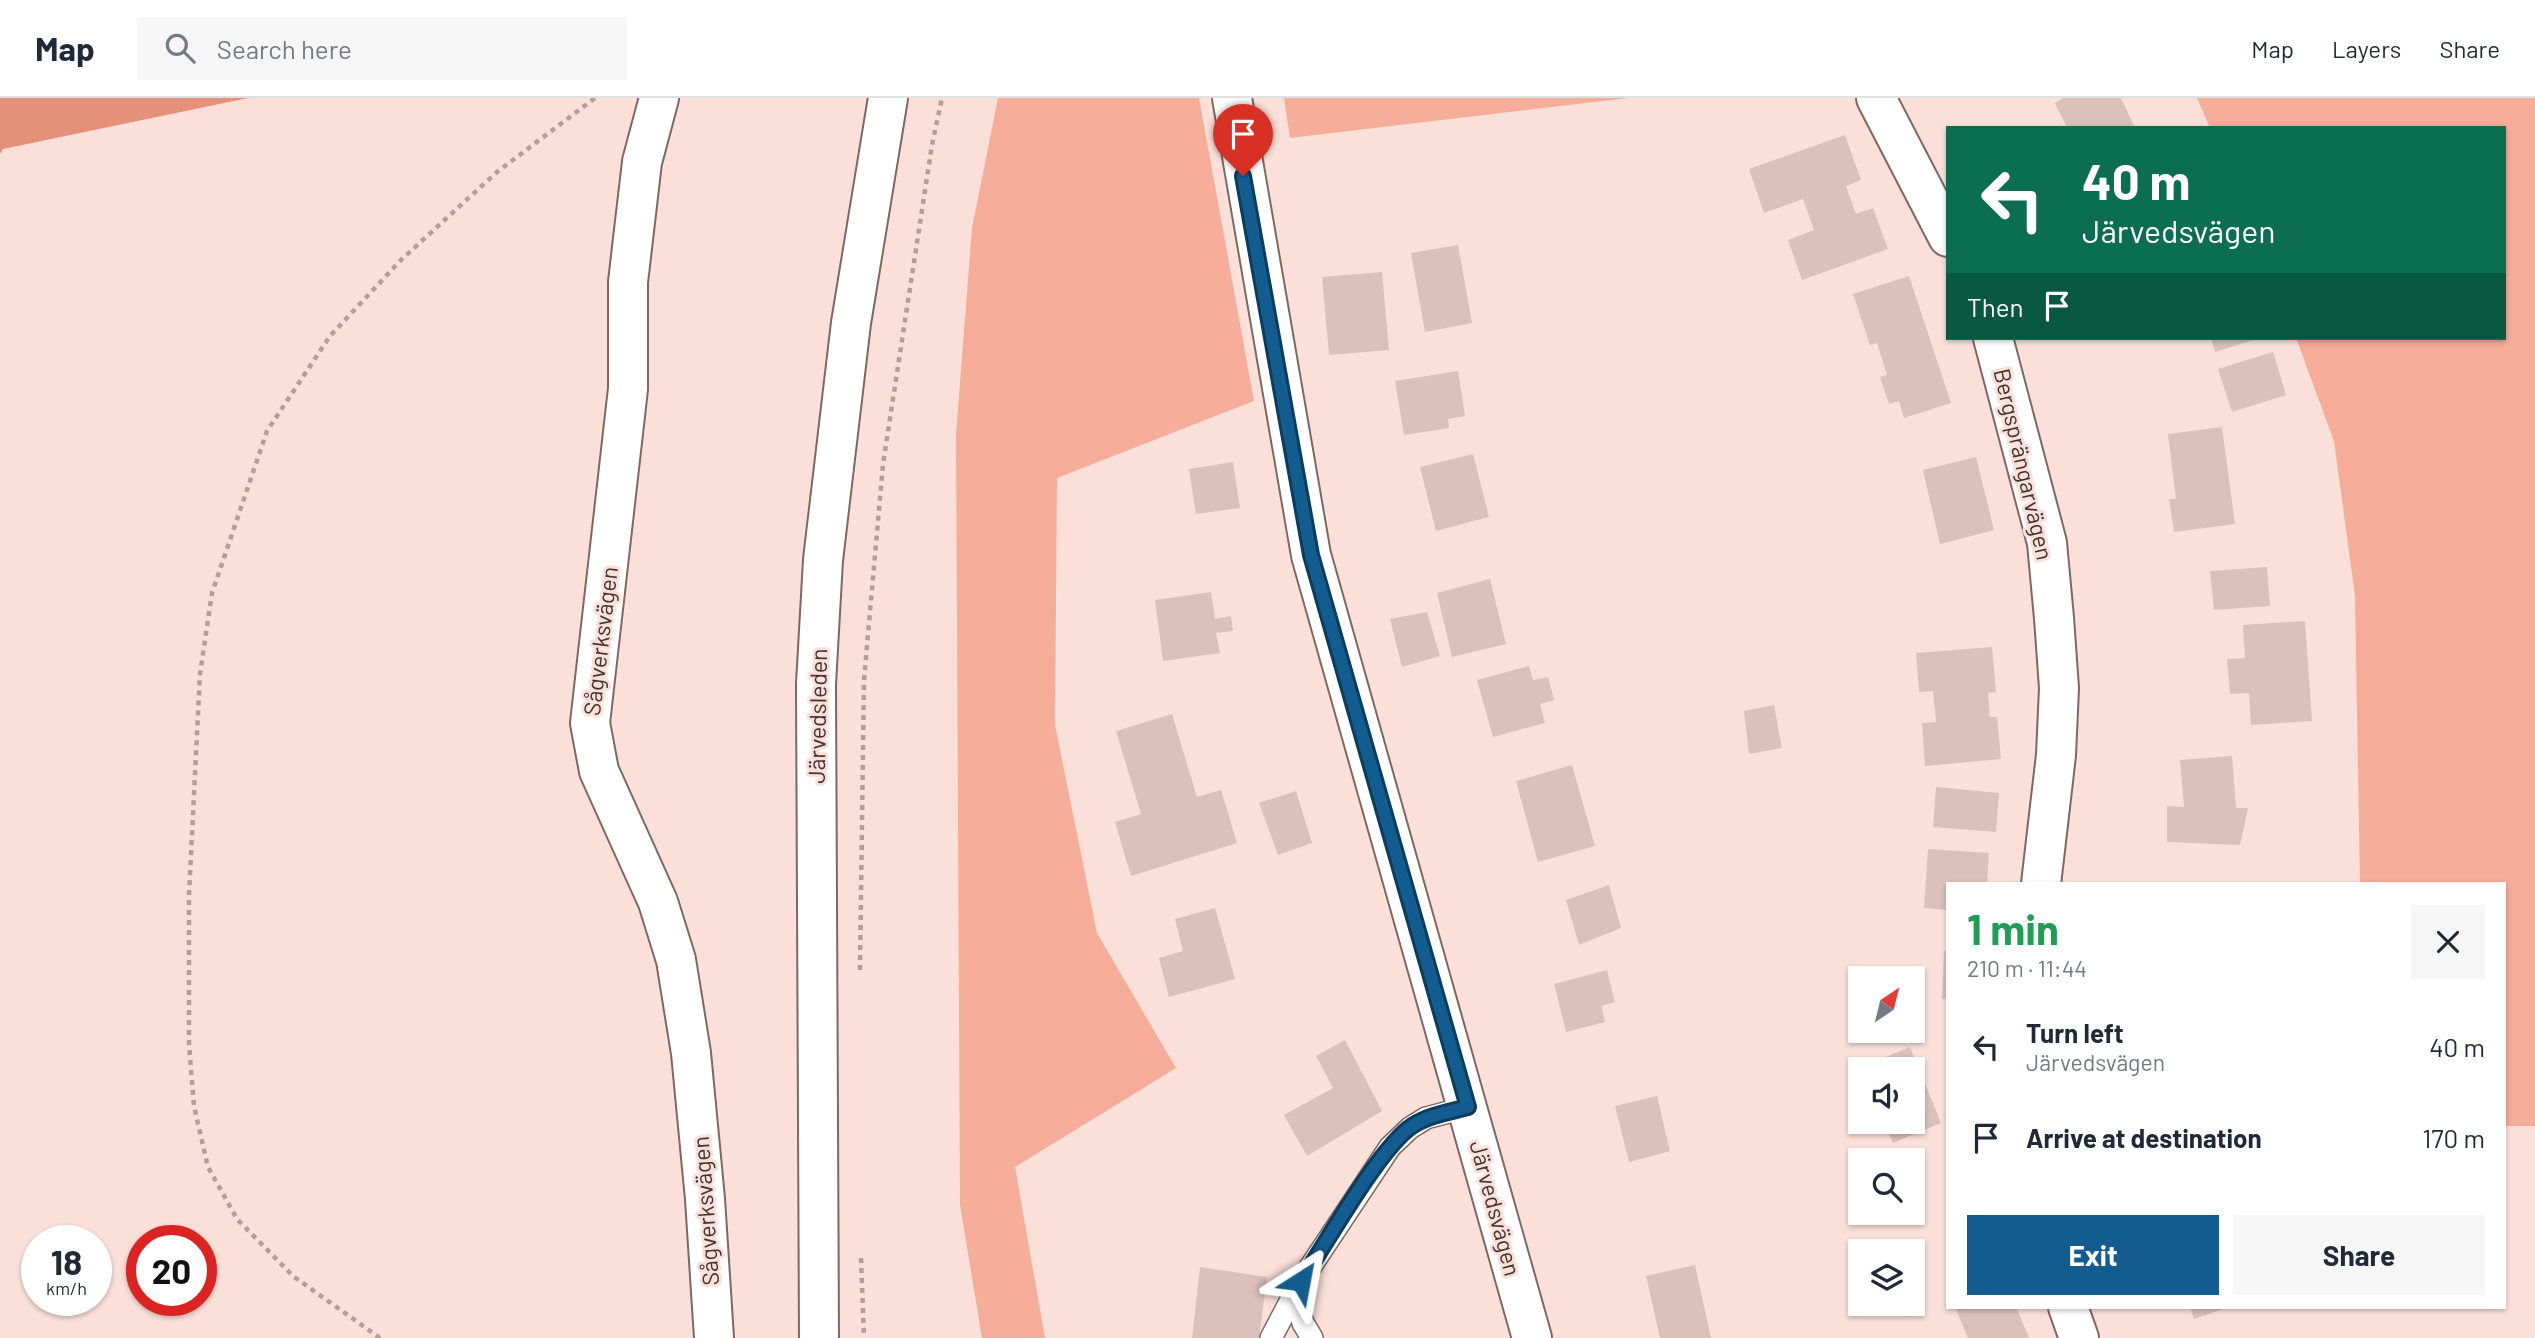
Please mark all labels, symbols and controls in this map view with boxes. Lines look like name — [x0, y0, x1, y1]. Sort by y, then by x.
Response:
search box — [137, 17, 627, 80]
text: Map — [35, 28, 95, 68]
icon: search — [161, 29, 199, 67]
text: Search here — [217, 33, 352, 64]
text: Map — [2251, 34, 2294, 63]
text: Layers — [2332, 34, 2401, 63]
text: Share — [2439, 34, 2500, 63]
pin — [1213, 104, 1273, 176]
icon: arrive — [1224, 115, 1262, 153]
text: 40 m — [2082, 151, 2190, 210]
icon: left — [1967, 154, 2058, 245]
text: Järvedsvägen — [2082, 211, 2276, 249]
icon: arrive — [2038, 287, 2076, 325]
text: Then — [1967, 291, 2024, 322]
street label: Bergsprängarvägen — [1988, 366, 2060, 562]
street label: Sågverksvägen — [577, 565, 623, 717]
street label: Järvedsleden — [802, 648, 832, 784]
text: 1 min — [1967, 903, 2059, 953]
button: close — [2411, 905, 2485, 979]
text: 210 m · 11:44 — [1967, 954, 2087, 982]
north arrow — [1848, 966, 1925, 1043]
map controls — [1848, 966, 1925, 1316]
text: Turn left — [2026, 1017, 2124, 1048]
icon: left — [1967, 1028, 2005, 1066]
text: 40 m — [2429, 1031, 2485, 1062]
text: Järvedsvägen — [2026, 1048, 2165, 1076]
button: sound — [1848, 1057, 1925, 1134]
icon: arrive — [1967, 1119, 2005, 1157]
text: Arrive at destination — [2026, 1122, 2262, 1153]
text: 170 m — [2422, 1122, 2485, 1153]
street label: Sågverksvägen — [686, 1135, 724, 1287]
street label: Järvedsvägen — [1464, 1137, 1528, 1279]
button: search — [1848, 1148, 1925, 1225]
button: Exit — [1967, 1215, 2219, 1295]
button: Share — [2233, 1215, 2485, 1295]
speed limit sign: 20 — [126, 1225, 217, 1316]
button: layers — [1848, 1239, 1925, 1316]
text: 18 — [51, 1240, 82, 1282]
position arrow — [1264, 1244, 1338, 1318]
text: km/h — [46, 1277, 87, 1299]

